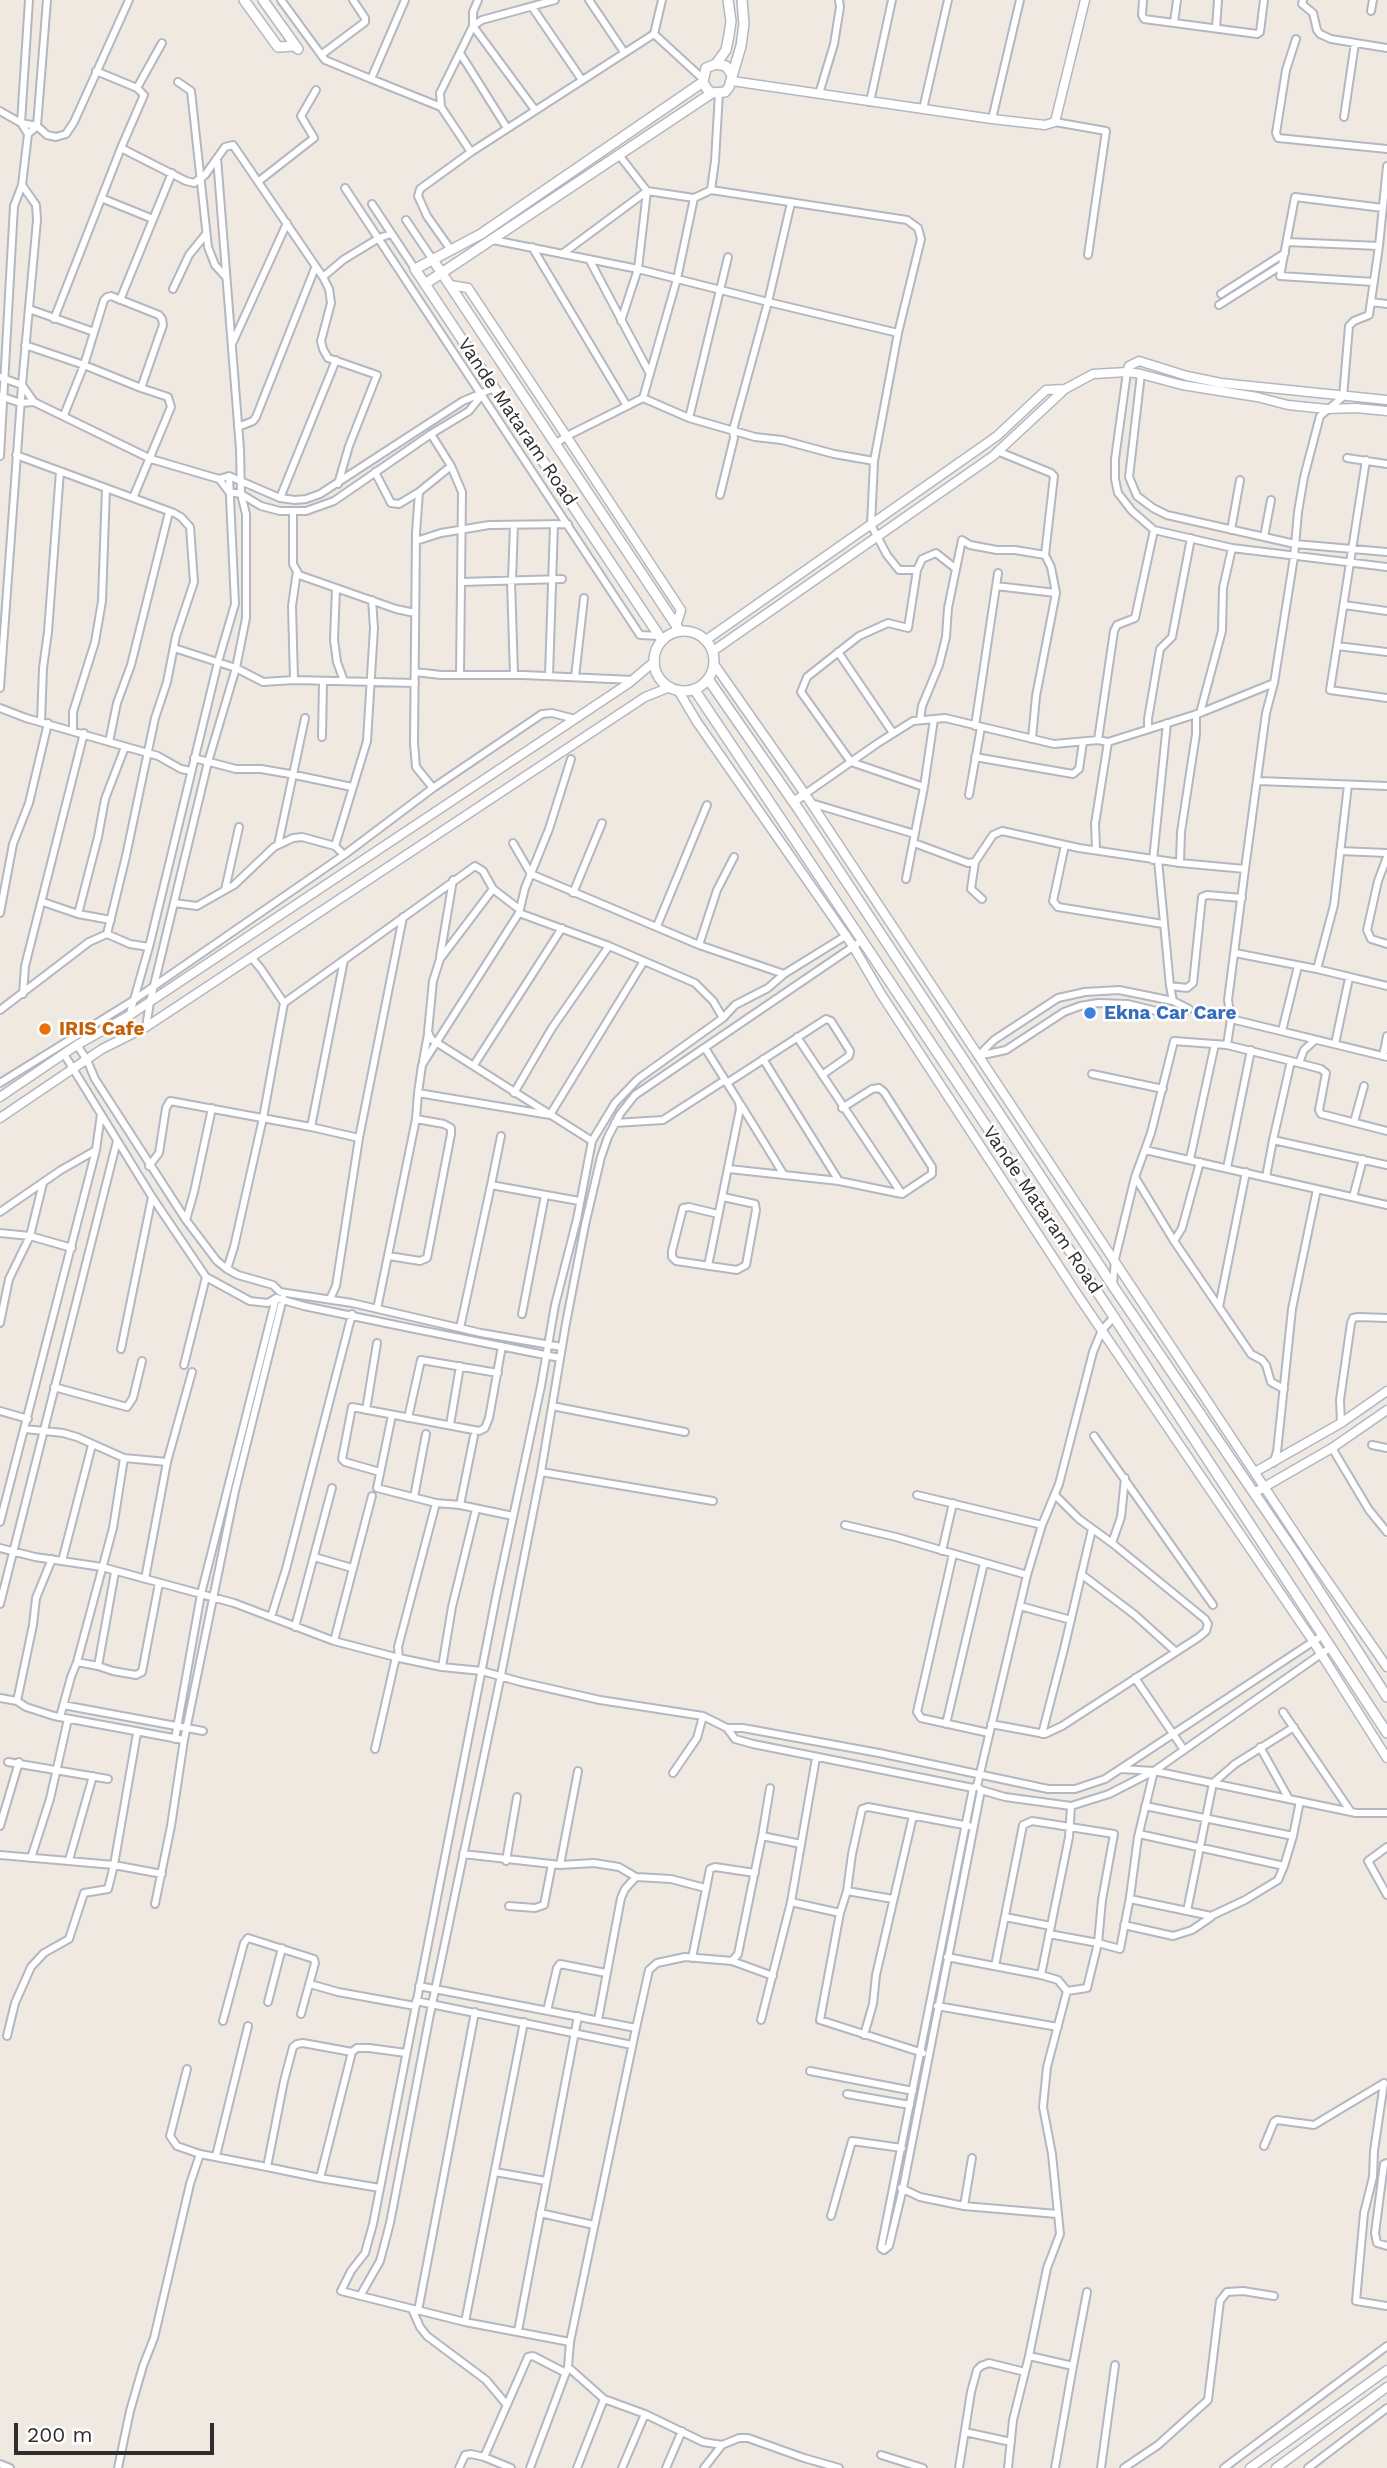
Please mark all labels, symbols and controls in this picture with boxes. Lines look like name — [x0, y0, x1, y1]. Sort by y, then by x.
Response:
street label: Vande Mataram Road — [452, 334, 582, 510]
place label: Ekna Car Care — [1104, 1002, 1237, 1024]
marker: Ekna Car Care — [1082, 1005, 1098, 1021]
place label: IRIS Cafe — [59, 1018, 145, 1040]
marker: IRIS Cafe — [37, 1021, 53, 1037]
street label: Vande Mataram Road — [977, 1122, 1107, 1298]
scale bar — [18, 2408, 217, 2452]
text: 200 m — [27, 2422, 93, 2447]

